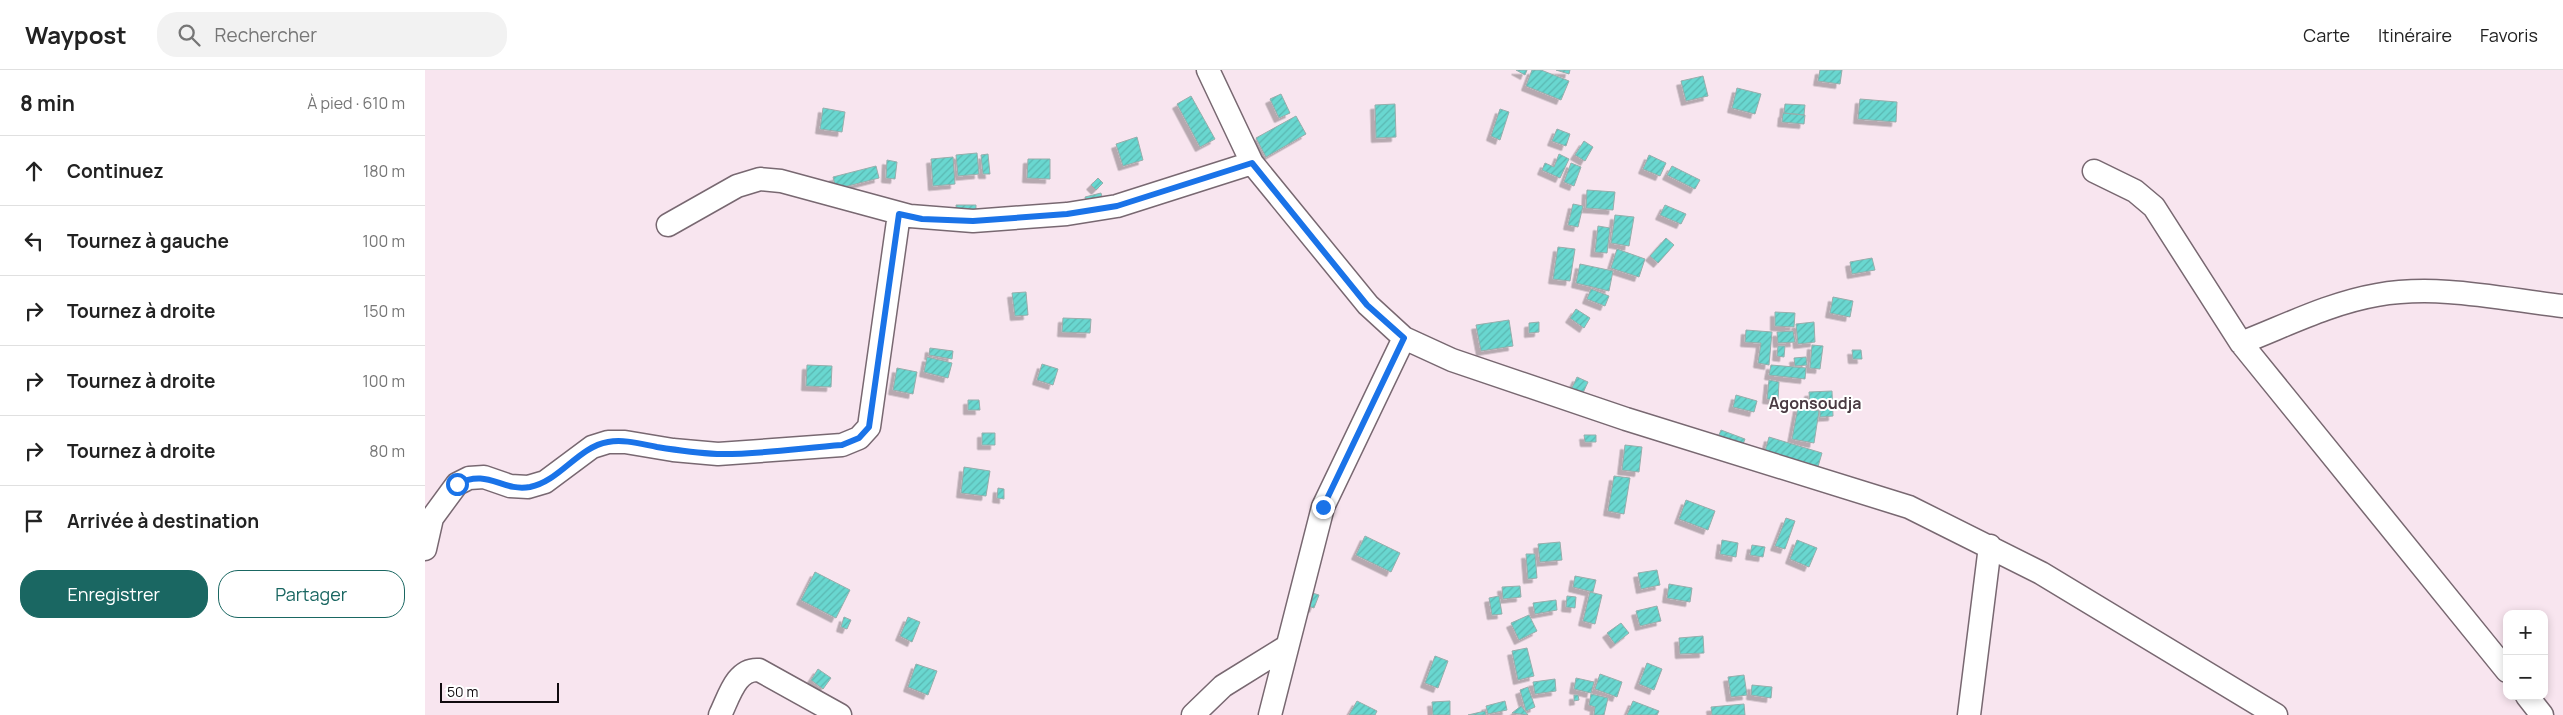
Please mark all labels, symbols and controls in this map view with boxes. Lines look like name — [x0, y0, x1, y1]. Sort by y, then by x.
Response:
search box — [157, 12, 507, 57]
text: Waypost — [25, 18, 127, 51]
icon: search — [175, 21, 203, 49]
text: Rechercher — [215, 22, 317, 48]
text: Carte — [2303, 23, 2350, 47]
text: Itinéraire — [2378, 23, 2452, 47]
text: Favoris — [2480, 23, 2538, 47]
text: 8 min — [20, 89, 75, 117]
text: À pied · 610 m — [307, 92, 405, 114]
icon: ahead — [20, 157, 48, 185]
text: Continuez — [67, 158, 164, 184]
text: 180 m — [363, 160, 405, 182]
icon: left — [20, 227, 48, 255]
text: Tournez à gauche — [67, 228, 229, 254]
text: 100 m — [362, 230, 405, 252]
icon: right — [20, 297, 48, 325]
text: Tournez à droite — [67, 298, 215, 324]
text: 150 m — [363, 300, 405, 322]
icon: right — [20, 367, 48, 395]
text: Tournez à droite — [67, 368, 215, 394]
text: 100 m — [362, 370, 405, 392]
district label: Agonsoudja — [1769, 392, 1861, 414]
icon: right — [20, 437, 48, 465]
text: Tournez à droite — [67, 438, 215, 464]
text: 80 m — [369, 440, 405, 462]
route start — [446, 473, 469, 496]
route end — [1312, 496, 1335, 519]
icon: arrive — [20, 507, 48, 535]
text: Arrivée à destination — [67, 508, 259, 534]
button: Enregistrer — [20, 570, 208, 618]
button: Partager — [218, 570, 405, 618]
map controls — [2503, 610, 2548, 700]
button: + — [2503, 610, 2548, 655]
button: − — [2503, 655, 2548, 700]
scale bar — [440, 680, 559, 703]
text: 50 m — [447, 682, 478, 701]

